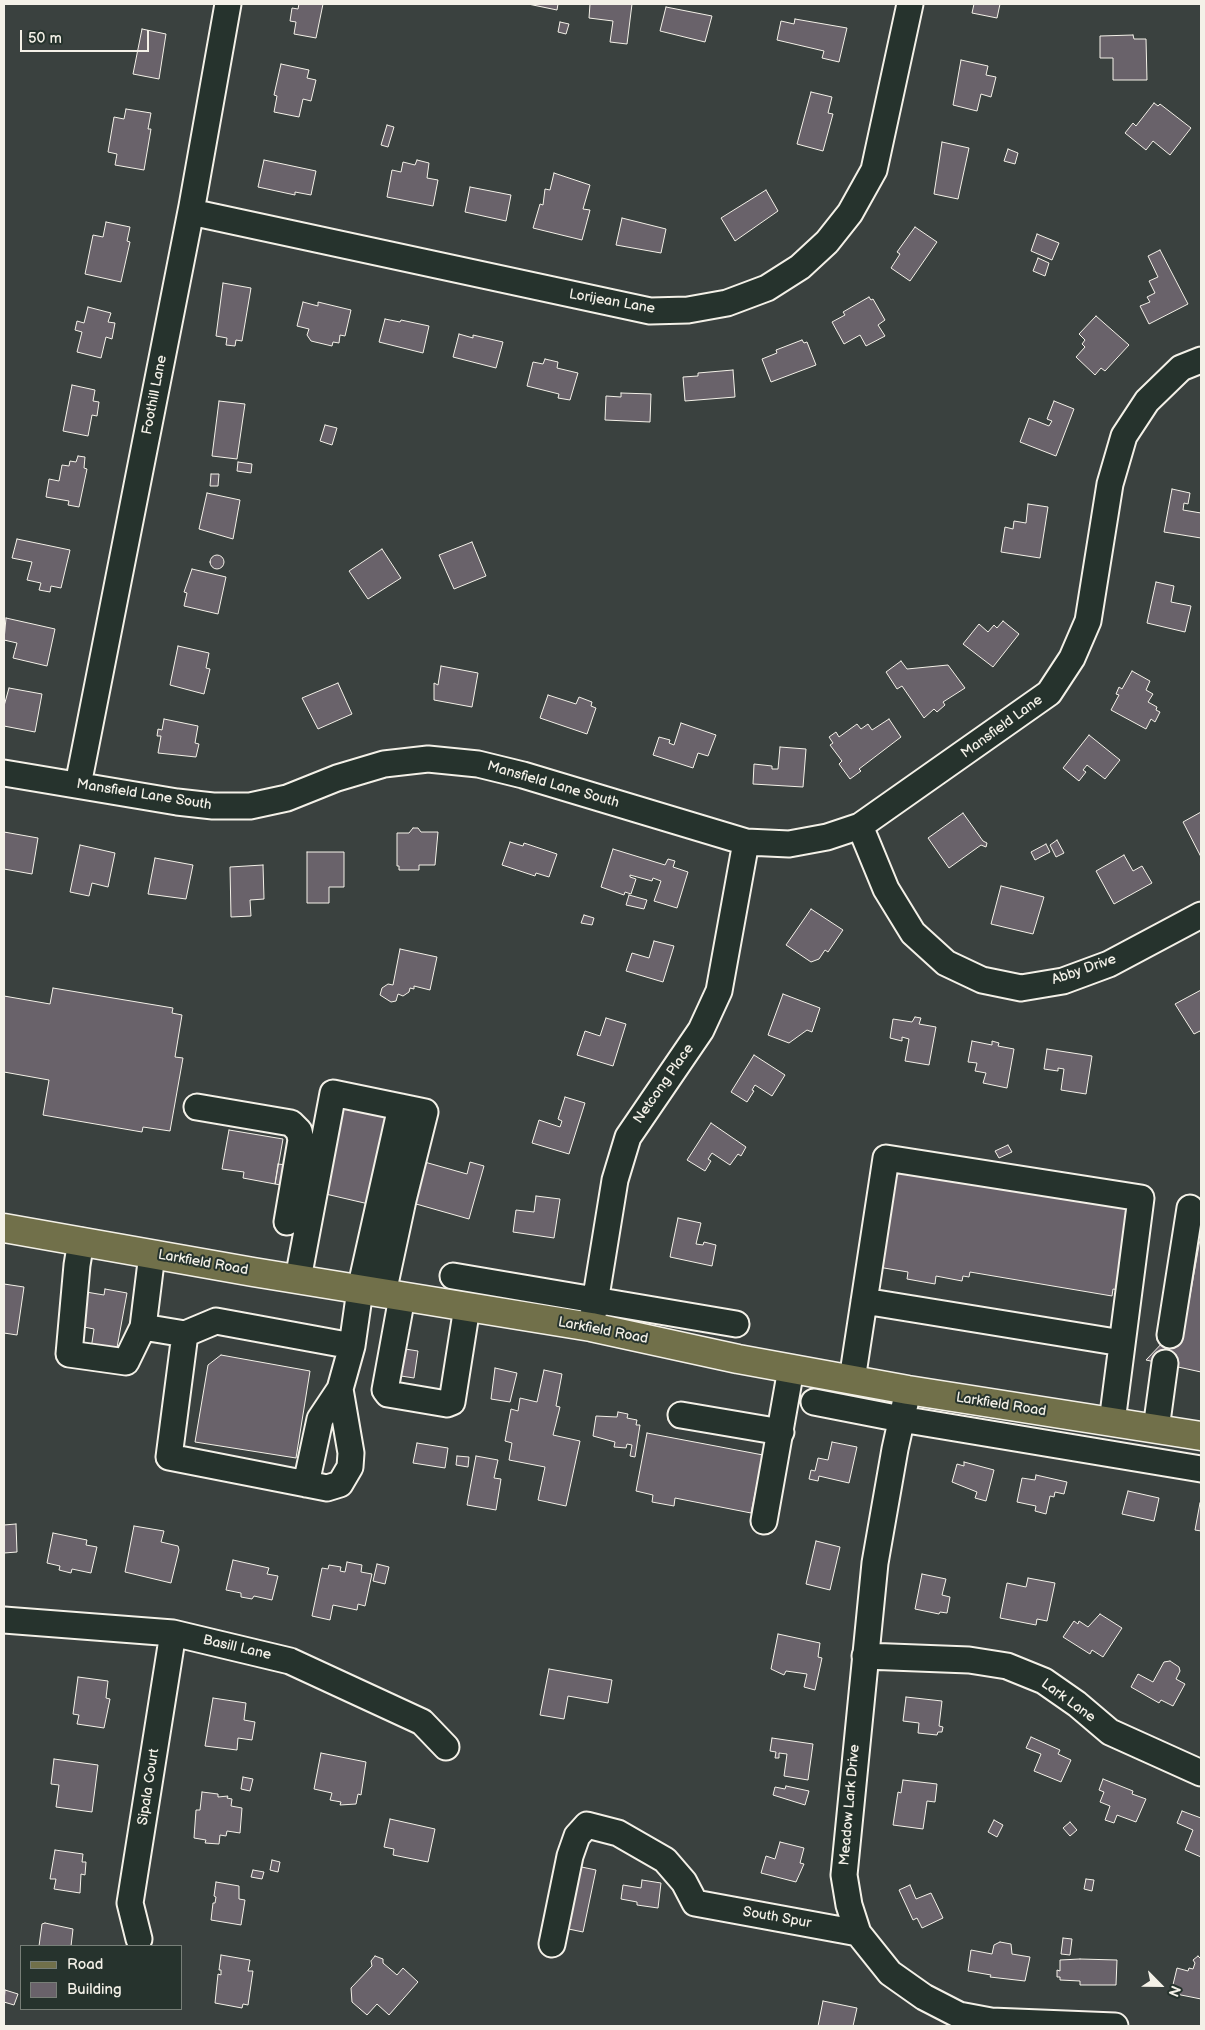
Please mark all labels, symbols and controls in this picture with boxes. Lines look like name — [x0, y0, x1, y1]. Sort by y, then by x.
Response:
scale bar — [22, 20, 151, 52]
text: 50 m — [28, 29, 62, 48]
street label: Lorijean Lane — [568, 286, 656, 318]
street label: Foothill Lane — [139, 354, 171, 436]
street label: Mansfield Lane — [958, 692, 1046, 762]
street label: Mansfield Lane South — [485, 758, 621, 812]
street label: Mansfield Lane South — [75, 776, 213, 814]
street label: Abby Drive — [1050, 951, 1118, 989]
street label: Netcong Place — [630, 1041, 698, 1127]
street label: Larkfield Road — [157, 1247, 249, 1279]
street label: Larkfield Road — [557, 1314, 649, 1348]
street label: Larkfield Road — [955, 1390, 1047, 1420]
street label: Basill Lane — [201, 1632, 273, 1664]
street label: Lark Lane — [1038, 1676, 1098, 1726]
street label: Meadow Lark Drive — [836, 1744, 864, 1866]
street label: Sipala Court — [135, 1747, 163, 1827]
street label: South Spur — [741, 1904, 813, 1932]
legend — [20, 1945, 182, 2010]
text: Road — [67, 1955, 103, 1974]
north arrow — [1135, 1960, 1185, 2010]
text: Building — [67, 1980, 122, 1999]
text: N — [1164, 1983, 1184, 1999]

